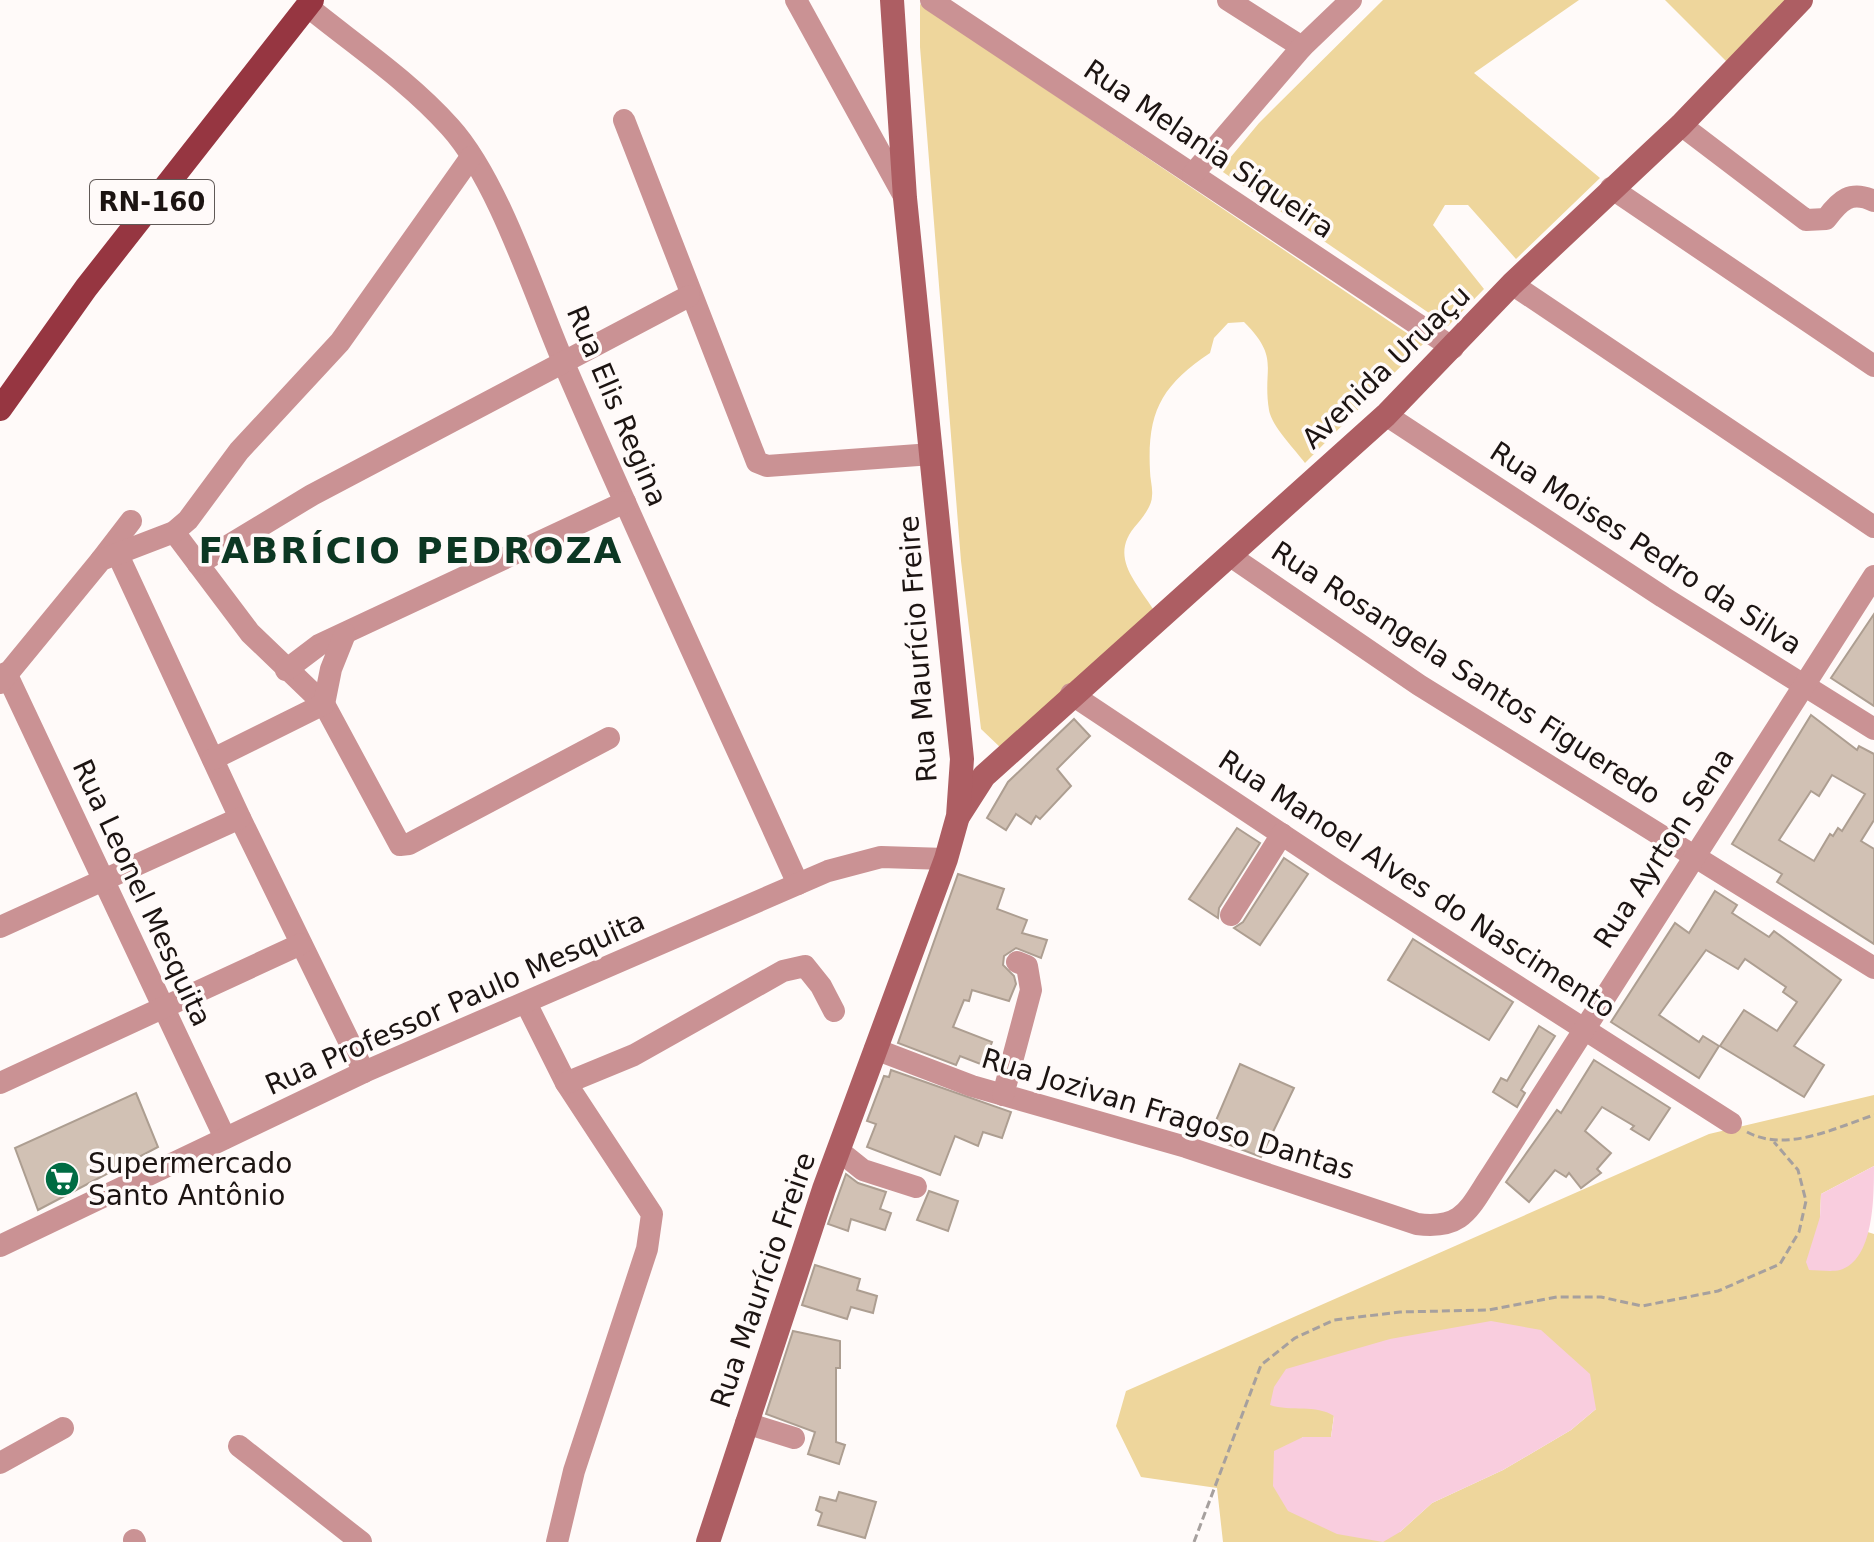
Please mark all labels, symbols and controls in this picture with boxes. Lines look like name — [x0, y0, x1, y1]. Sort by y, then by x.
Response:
street label: Rua Melania Siqueira — [1078, 53, 1340, 245]
road number: RN-160 — [90, 180, 214, 224]
street label: Avenida Uruaçu — [1295, 278, 1477, 456]
street label: Rua Elis Regina — [560, 301, 674, 511]
street label: Rua Moises Pedro da Silva — [1484, 435, 1808, 661]
street label: Rua Maurício Freire — [892, 514, 944, 784]
district label: FABRÍCIO PEDROZA — [199, 530, 623, 571]
street label: Rua Rosangela Santos Figueredo — [1265, 535, 1667, 811]
street label: Rua Ayrton Sena — [1587, 742, 1741, 954]
street label: Rua Manoel Alves do Nascimento — [1212, 743, 1622, 1025]
street label: Rua Leonel Mesquita — [66, 754, 218, 1032]
street label: Rua Professor Paulo Mesquita — [260, 904, 650, 1102]
street label: Rua Jozivan Fragoso Dantas — [978, 1042, 1358, 1186]
place label: Supermercado Santo Antônio — [88, 1147, 292, 1212]
street label: Rua Maurício Freire — [704, 1148, 822, 1412]
supermarket icon: Supermercado Santo Antônio — [43, 1160, 81, 1198]

